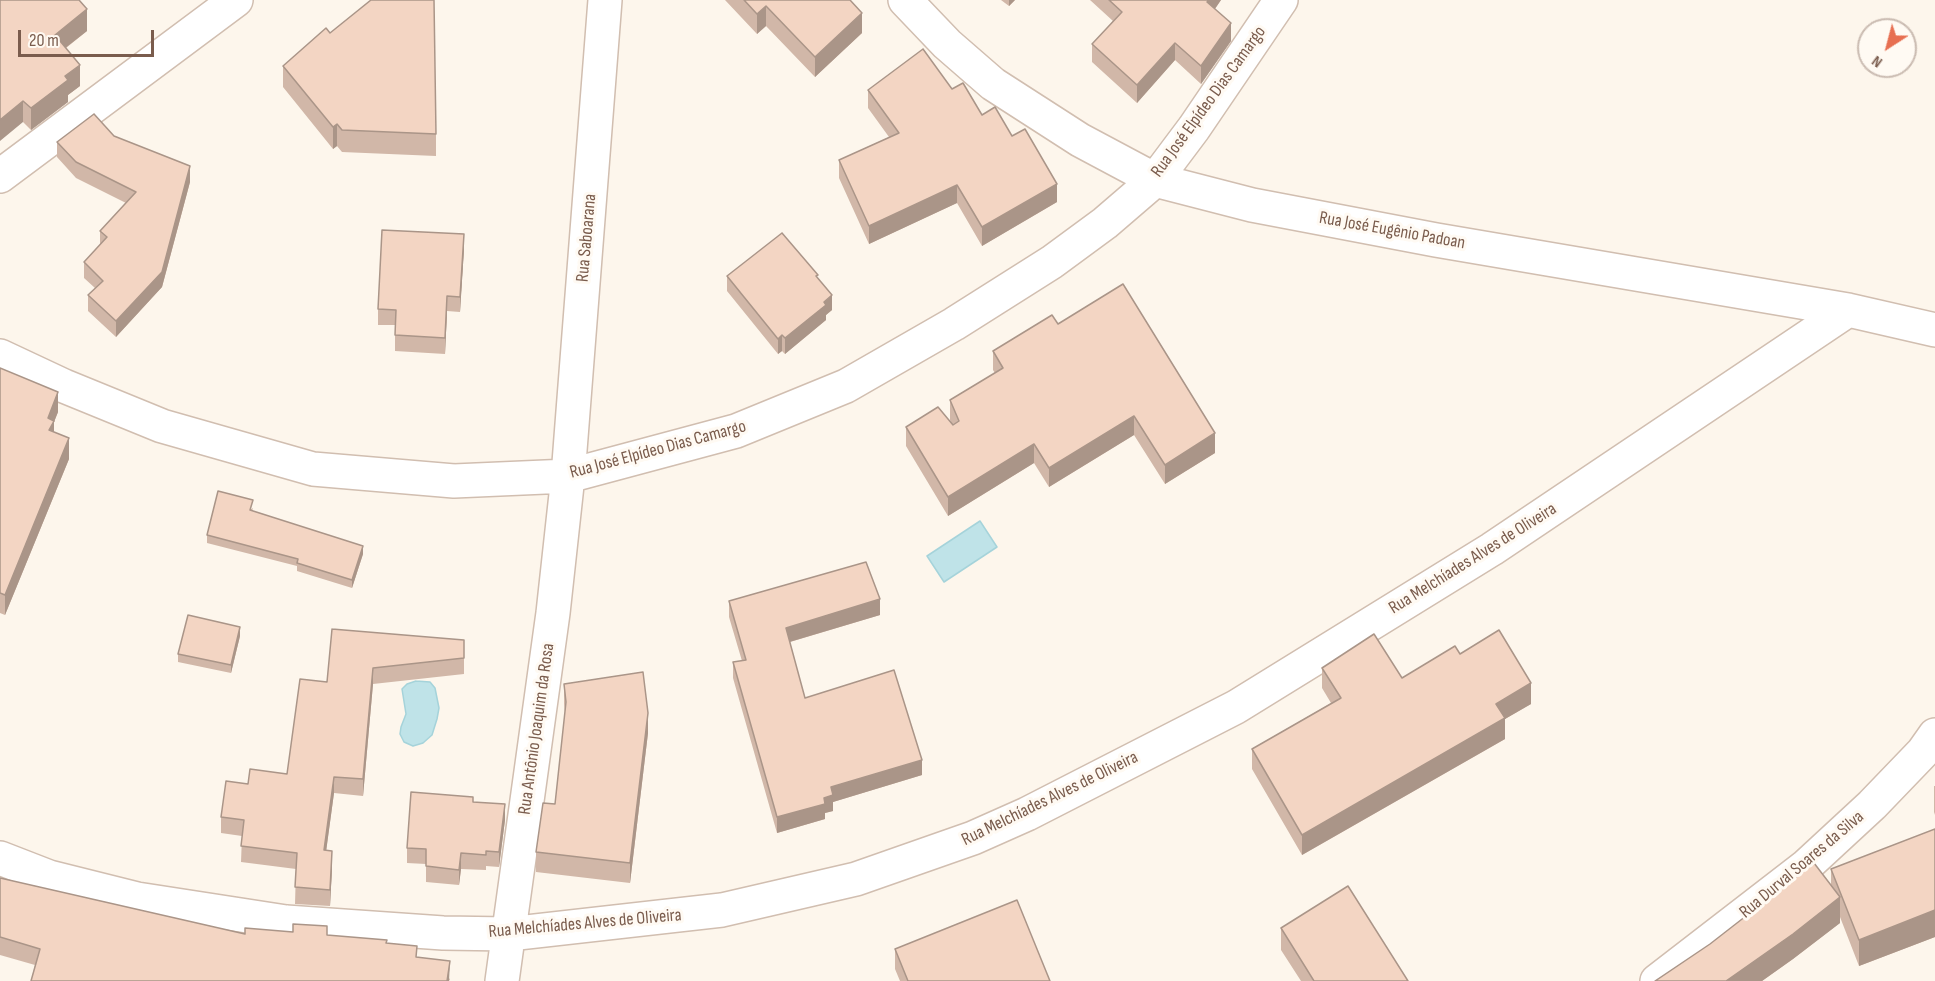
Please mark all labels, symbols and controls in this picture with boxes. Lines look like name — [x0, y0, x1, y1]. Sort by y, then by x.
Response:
scale bar — [21, 18, 158, 56]
north arrow — [1857, 18, 1917, 78]
street label: Rua José Elpídeo Dias Camargo — [1147, 22, 1271, 182]
text: 20 m — [29, 30, 59, 51]
text: N — [1868, 51, 1886, 72]
street label: Rua Saboarana — [572, 193, 602, 283]
street label: Rua José Eugênio Padoan — [1317, 208, 1467, 254]
street label: Rua José Elpídeo Dias Camargo — [568, 416, 748, 484]
street label: Rua Melchíades Alves de Oliveira — [1385, 499, 1561, 619]
street label: Rua Antônio Joaquim da Rosa — [514, 642, 560, 816]
street label: Rua Melchíades Alves de Oliveira — [958, 747, 1142, 851]
street label: Rua Durval Soares da Silva — [1735, 807, 1869, 923]
street label: Rua Melchíades Alves de Oliveira — [488, 905, 682, 943]

